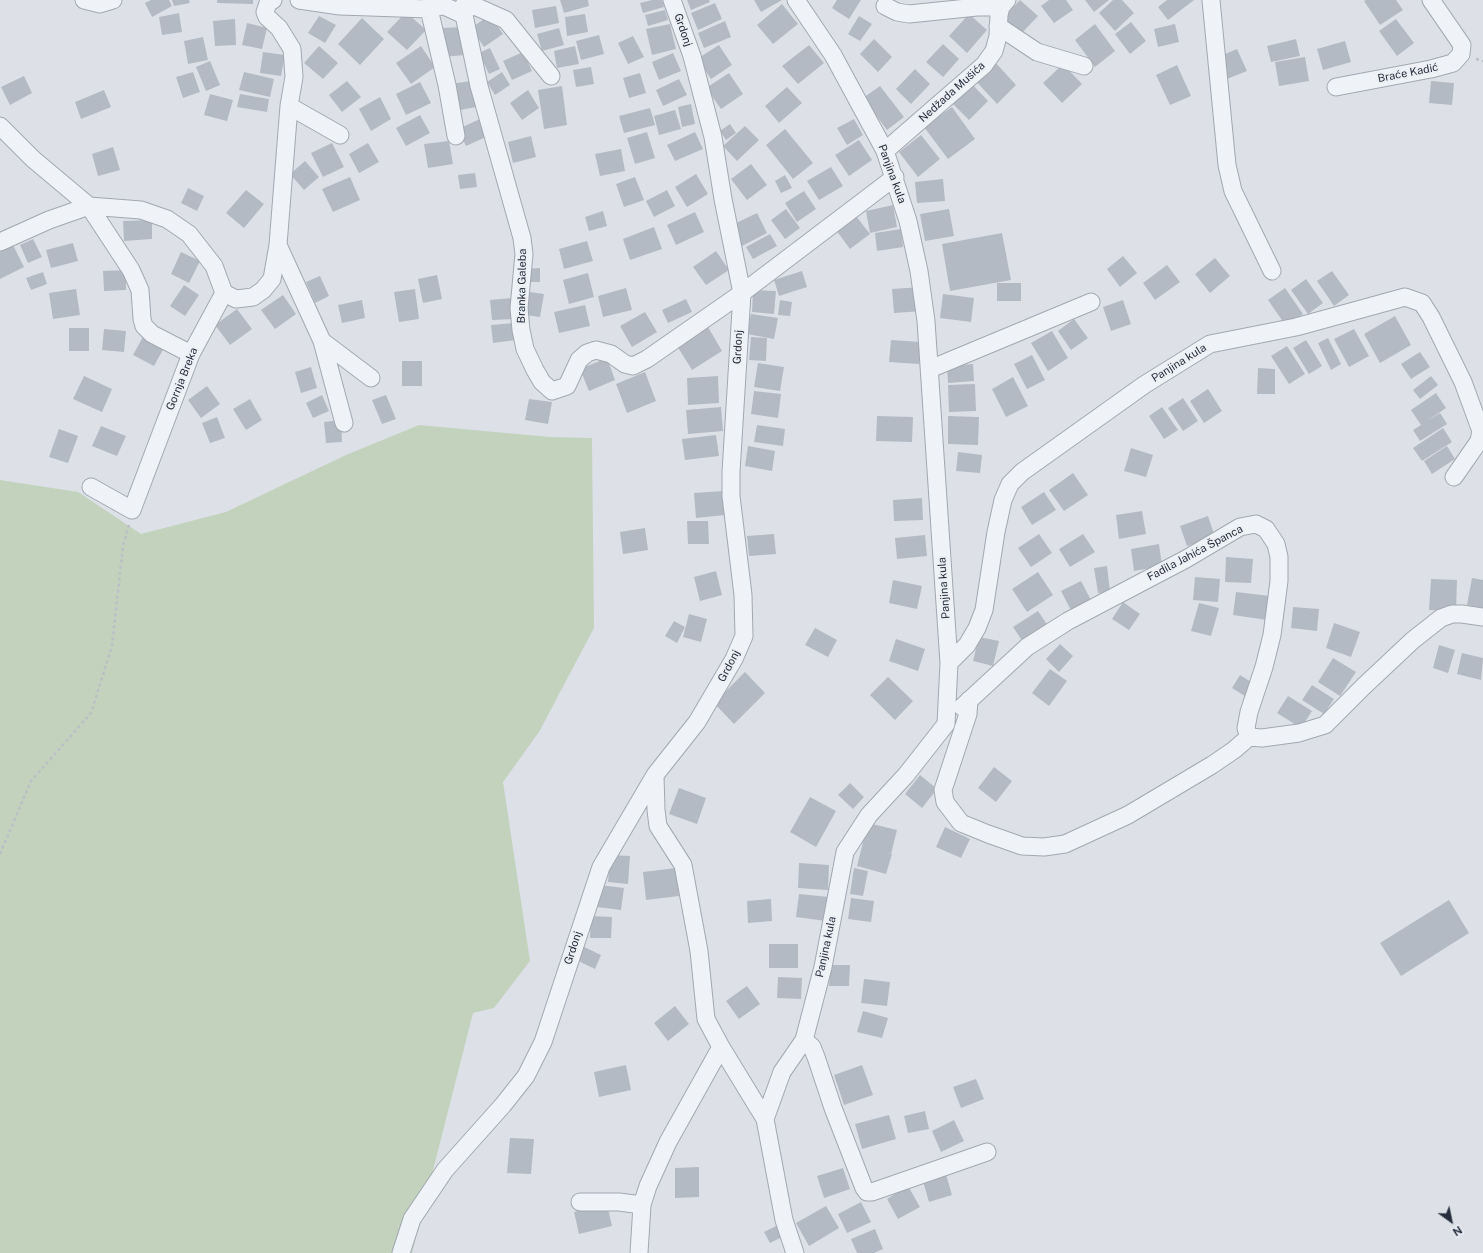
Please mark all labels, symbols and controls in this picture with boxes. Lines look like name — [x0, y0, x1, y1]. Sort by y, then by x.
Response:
street label: Grdonj — [671, 12, 695, 48]
street label: Nedžada Mušića — [916, 59, 988, 125]
street label: Braće Kadić — [1377, 61, 1439, 85]
street label: Panjina kula — [875, 143, 909, 205]
street label: Branka Galeba — [515, 249, 529, 323]
street label: Grdonj — [731, 330, 745, 364]
street label: Panjina kula — [1149, 341, 1209, 385]
street label: Gornja Breka — [163, 346, 201, 412]
street label: Fadila Jahića Španca — [1145, 522, 1245, 584]
street label: Panjina kula — [935, 557, 953, 619]
street label: Grdonj — [715, 648, 743, 684]
street label: Panjina kula — [813, 915, 839, 979]
street label: Grdonj — [561, 930, 585, 966]
north arrow — [1431, 1201, 1471, 1241]
text: N — [1451, 1224, 1464, 1238]

